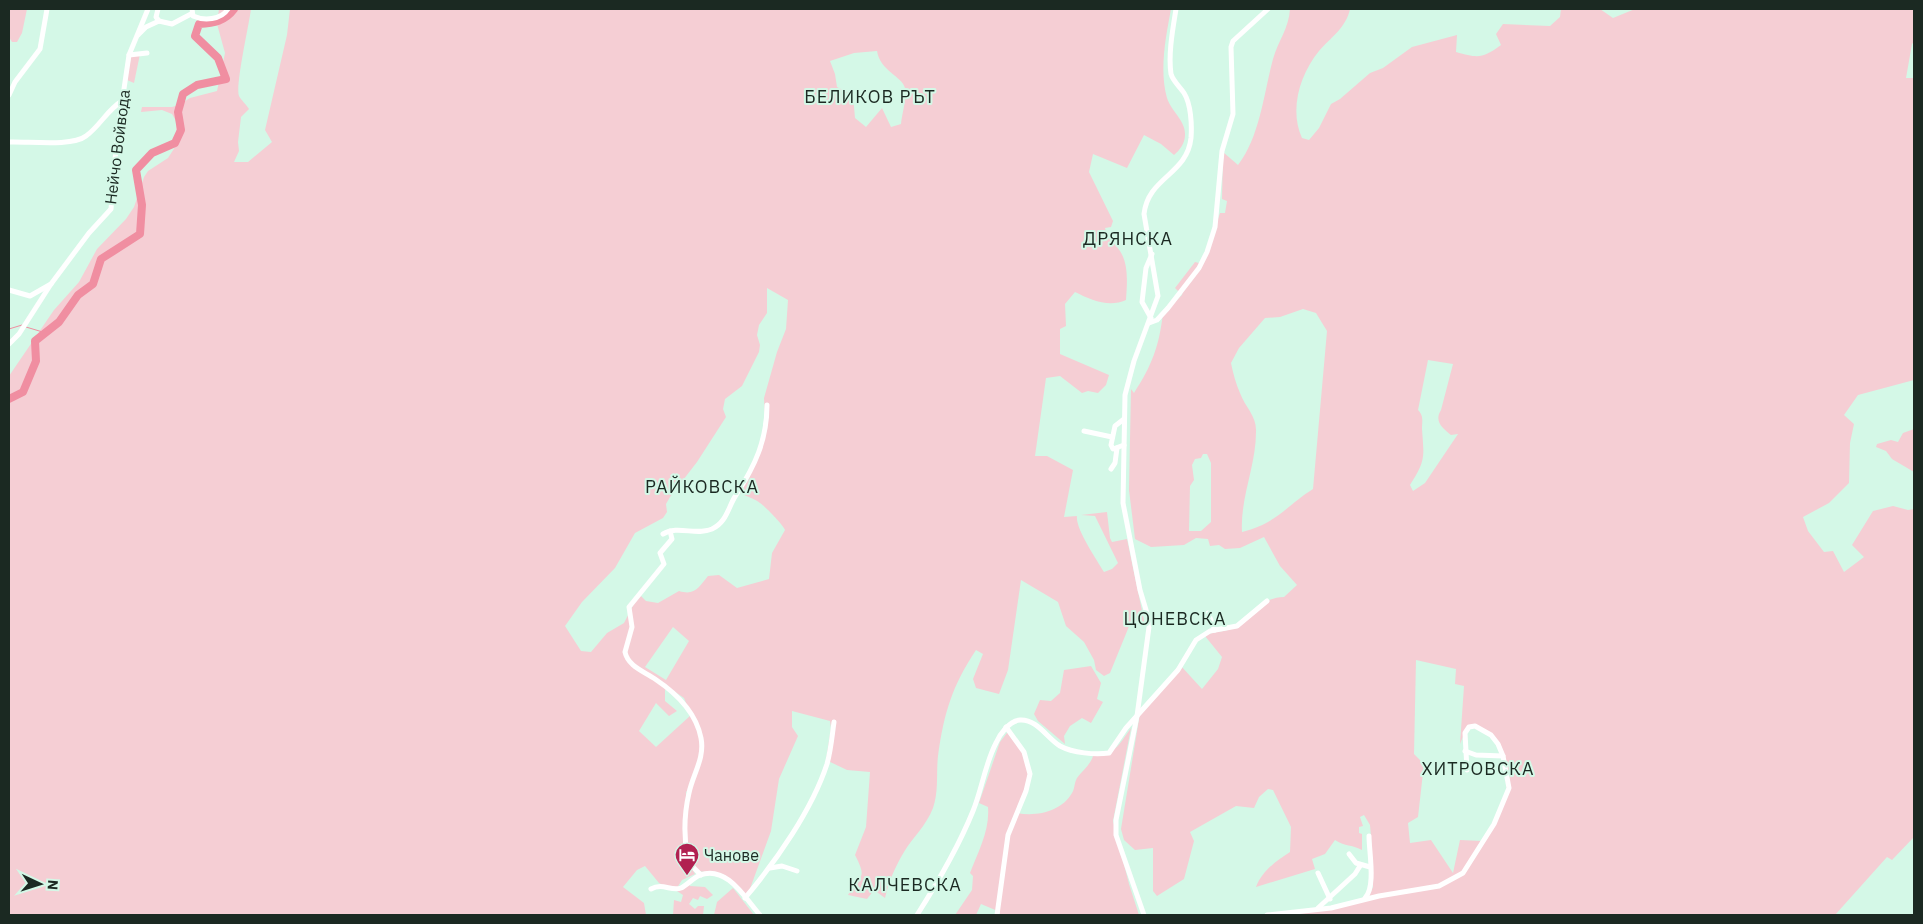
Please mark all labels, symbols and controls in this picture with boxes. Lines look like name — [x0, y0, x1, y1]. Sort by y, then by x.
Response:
district label: БЕЛИКОВ РЪТ — [804, 85, 936, 108]
street label: Нейчо Войвода — [100, 88, 134, 206]
district label: ДРЯНСКА — [1083, 227, 1173, 250]
district label: РАЙКОВСКА — [645, 475, 759, 498]
district label: ЦОНЕВСКА — [1123, 607, 1227, 630]
district label: ХИТРОВСКА — [1421, 757, 1535, 780]
hotel icon: Чанове — [674, 842, 700, 876]
place label: Чанове — [704, 845, 759, 865]
north arrow — [15, 859, 65, 909]
district label: КАЛЧЕВСКА — [848, 873, 962, 896]
text: N — [44, 879, 62, 891]

